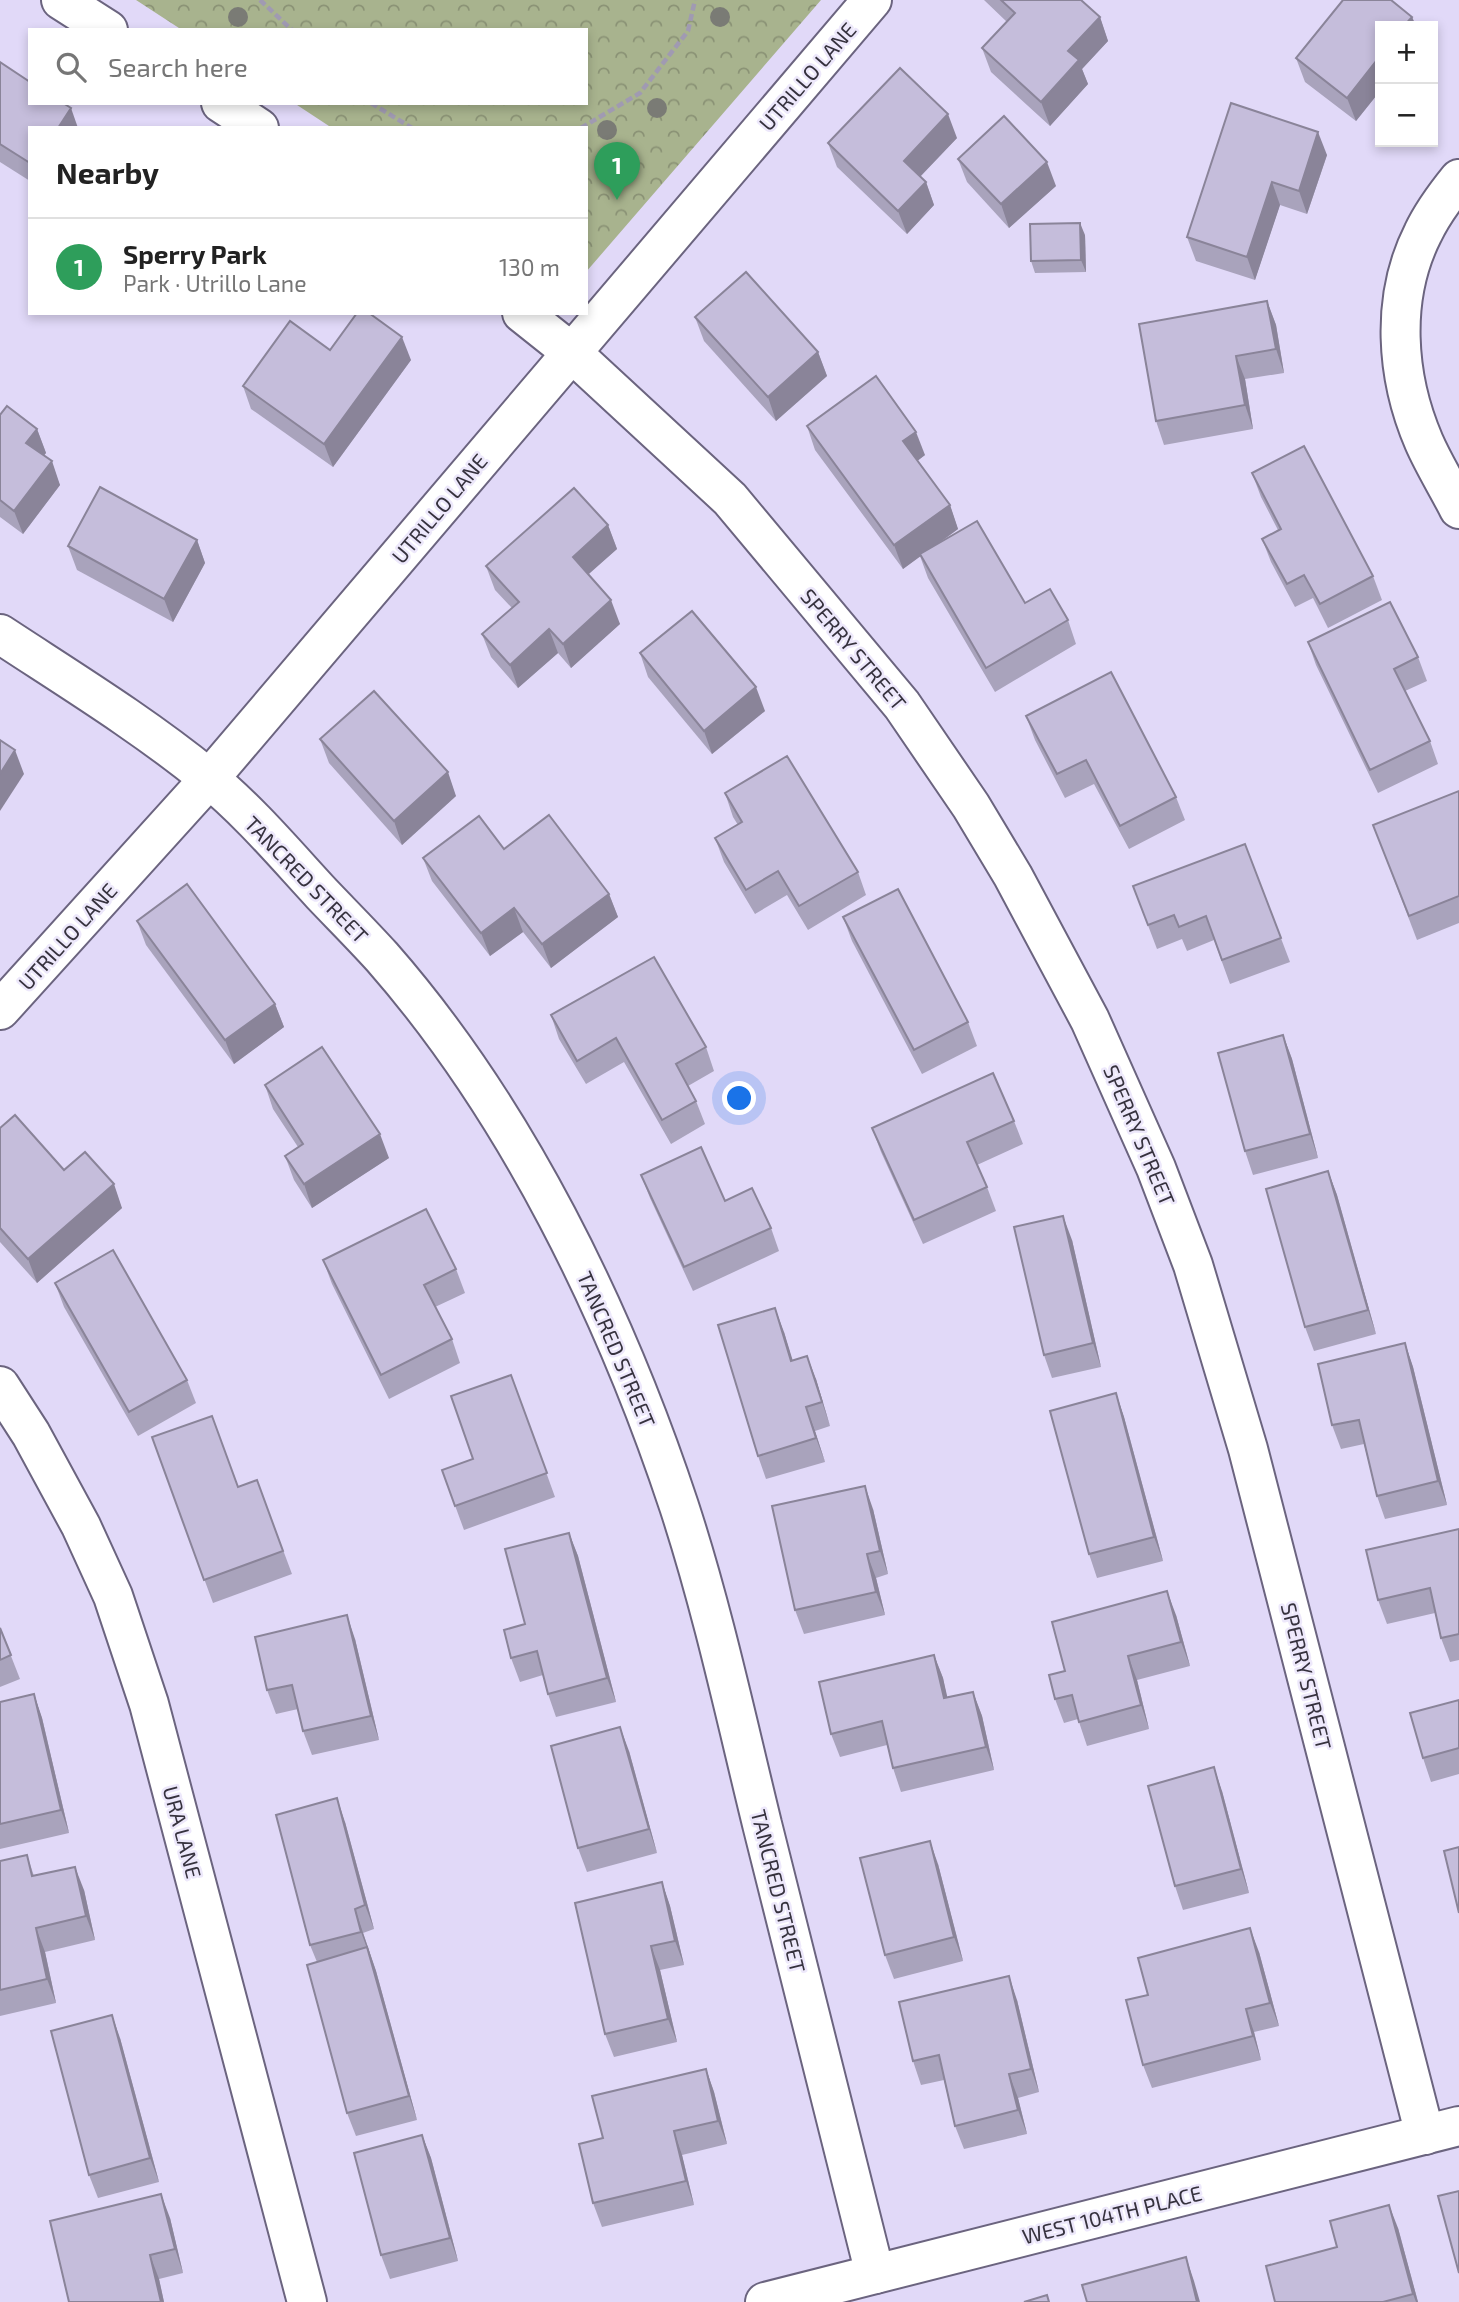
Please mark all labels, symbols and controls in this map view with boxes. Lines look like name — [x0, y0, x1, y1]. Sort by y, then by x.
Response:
street label: UTRILLO LANE — [753, 17, 861, 135]
map controls — [1375, 21, 1438, 147]
button: + — [1375, 21, 1438, 84]
search box — [28, 28, 588, 105]
icon: search — [52, 48, 90, 86]
text: Search here — [108, 51, 248, 82]
button: − — [1375, 84, 1438, 147]
pin: 1 — [594, 142, 640, 200]
text: Nearby — [56, 154, 159, 190]
text: Sperry Park — [123, 238, 267, 269]
text: 1 — [74, 253, 84, 281]
text: 130 m — [499, 253, 560, 281]
text: Park · Utrillo Lane — [123, 269, 307, 297]
street label: UTRILLO LANE — [386, 448, 492, 568]
street label: SPERRY STREET — [796, 583, 912, 715]
street label: TANCRED STREET — [240, 810, 374, 948]
street label: UTRILLO LANE — [13, 877, 121, 995]
street label: SPERRY STREET — [1099, 1061, 1181, 1209]
your location — [722, 1081, 756, 1115]
street label: TANCRED STREET — [573, 1267, 661, 1431]
street label: SPERRY STREET — [1277, 1600, 1337, 1752]
street label: URA LANE — [159, 1783, 207, 1881]
street label: TANCRED STREET — [747, 1807, 811, 1975]
street label: WEST 104TH PLACE — [1020, 2180, 1204, 2248]

